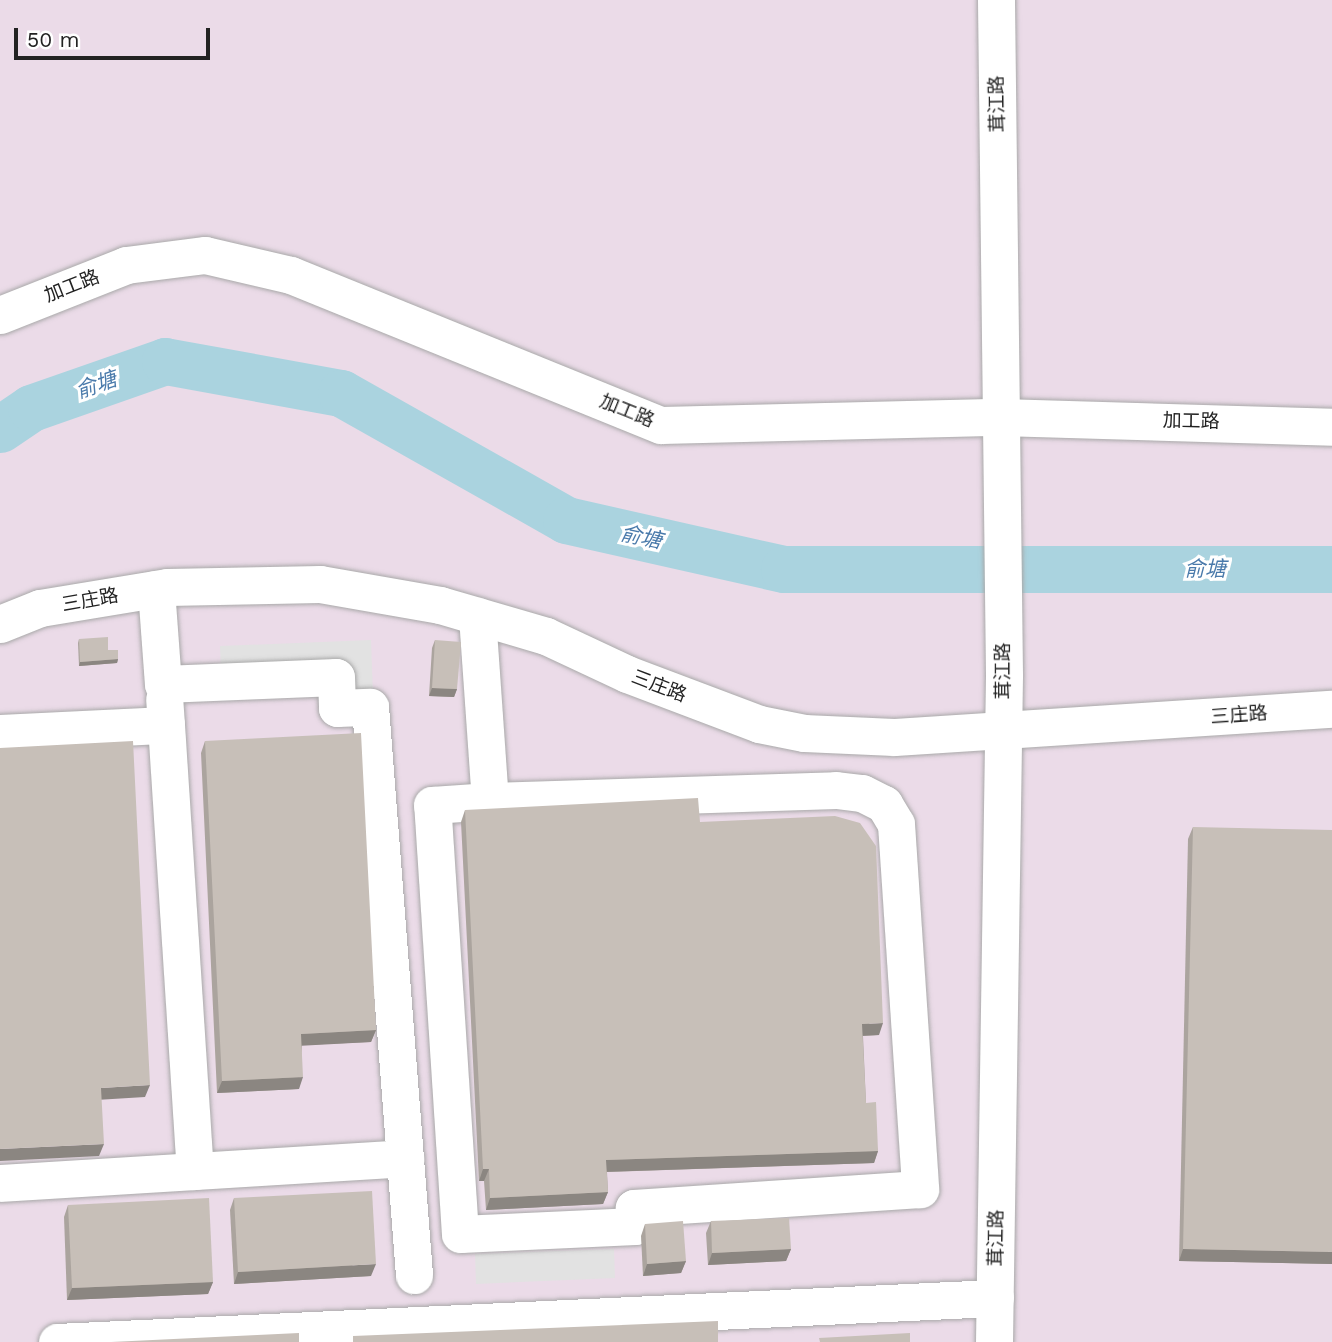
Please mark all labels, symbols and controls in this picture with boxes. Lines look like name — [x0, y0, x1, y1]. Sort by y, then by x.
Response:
scale bar — [18, 14, 214, 58]
text: 50 m — [27, 27, 79, 52]
street label: 茸江路 — [985, 75, 1009, 133]
street label: 加工路 — [41, 265, 103, 307]
water label: 俞塘 — [72, 366, 120, 404]
street label: 加工路 — [596, 390, 658, 432]
street label: 加工路 — [1162, 409, 1220, 433]
water label: 俞塘 — [618, 520, 664, 554]
water label: 俞塘 — [1184, 556, 1226, 582]
street label: 三庄路 — [60, 584, 120, 616]
street label: 茸江路 — [992, 643, 1014, 699]
street label: 三庄路 — [628, 665, 690, 707]
street label: 三庄路 — [1210, 702, 1268, 728]
street label: 茸江路 — [984, 1209, 1008, 1267]

